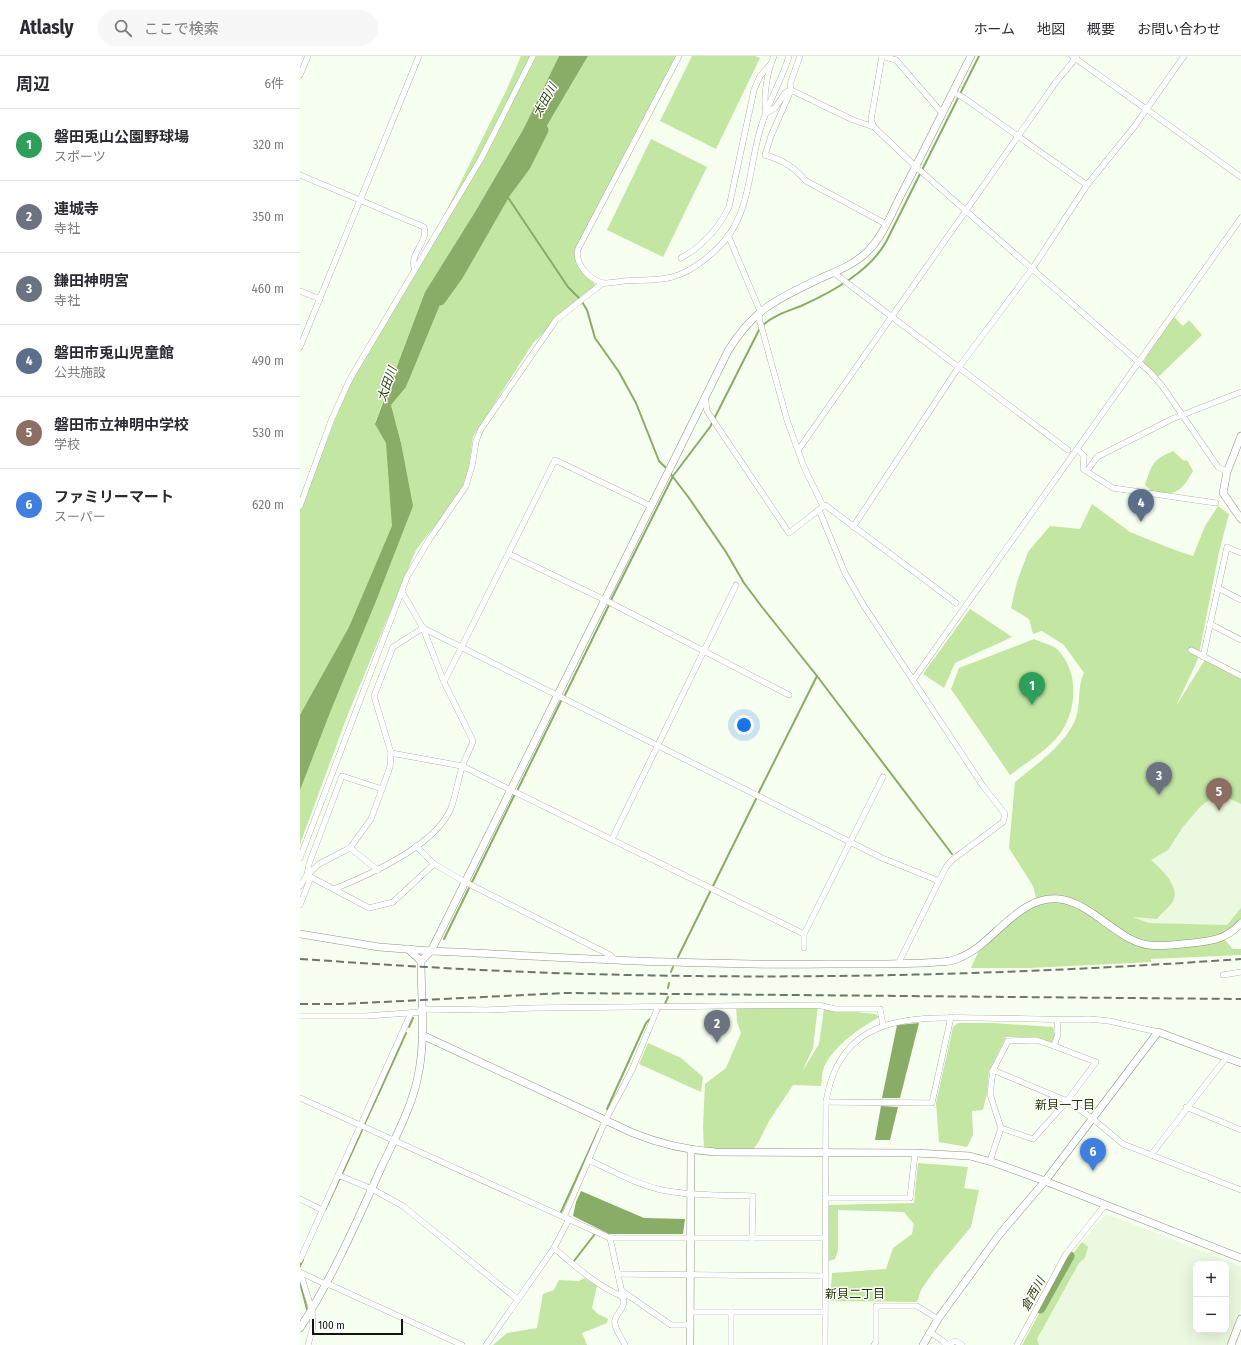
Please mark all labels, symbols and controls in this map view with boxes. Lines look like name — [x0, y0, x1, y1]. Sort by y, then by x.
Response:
search box — [98, 10, 378, 46]
text: Atlasly — [20, 16, 74, 39]
icon: search — [112, 17, 134, 39]
text: ここで検索 — [144, 20, 219, 38]
text: ホーム — [973, 21, 1015, 38]
text: 地図 — [1037, 21, 1065, 38]
text: 概要 — [1087, 21, 1115, 38]
text: お問い合わせ — [1137, 21, 1221, 38]
text: 周辺 — [16, 74, 50, 95]
text: 6件 — [265, 76, 284, 91]
water label: 太田川 — [530, 79, 561, 119]
text: 磐田兎山公園野球場 — [54, 128, 189, 146]
text: 1 — [26, 137, 32, 152]
text: 320 m — [253, 137, 284, 152]
text: スポーツ — [54, 149, 106, 164]
text: 連城寺 — [54, 200, 99, 218]
text: 2 — [26, 209, 32, 224]
text: 350 m — [252, 209, 284, 224]
text: 寺社 — [54, 221, 80, 236]
text: 鎌田神明宮 — [54, 272, 129, 290]
text: 3 — [26, 281, 32, 296]
text: 460 m — [251, 281, 284, 296]
text: 寺社 — [54, 293, 80, 308]
text: 磐田市兎山児童館 — [54, 344, 174, 362]
text: 4 — [26, 353, 32, 368]
text: 490 m — [252, 353, 284, 368]
water label: 太田川 — [375, 363, 400, 403]
text: 公共施設 — [54, 365, 106, 380]
text: 磐田市立神明中学校 — [54, 416, 189, 434]
text: 5 — [26, 425, 32, 440]
text: 530 m — [252, 425, 284, 440]
text: 学校 — [54, 437, 80, 452]
text: ファミリーマート — [54, 488, 174, 506]
pin: 4 — [1128, 489, 1154, 522]
text: 6 — [26, 497, 32, 512]
text: 620 m — [252, 497, 284, 512]
text: スーパー — [54, 509, 106, 524]
pin: 1 — [1019, 672, 1045, 705]
your location — [734, 715, 754, 735]
pin: 3 — [1146, 762, 1172, 795]
pin: 5 — [1206, 778, 1232, 811]
pin: 2 — [704, 1010, 730, 1043]
district label: 新貝一丁目 — [1035, 1098, 1095, 1112]
pin: 6 — [1080, 1138, 1106, 1171]
map controls — [1193, 1261, 1229, 1333]
button: + — [1193, 1261, 1229, 1297]
water label: 倉西川 — [1018, 1273, 1049, 1313]
district label: 新貝二丁目 — [825, 1287, 885, 1301]
button: − — [1193, 1297, 1229, 1333]
scale bar — [312, 1317, 403, 1336]
text: 100 m — [318, 1319, 345, 1332]

